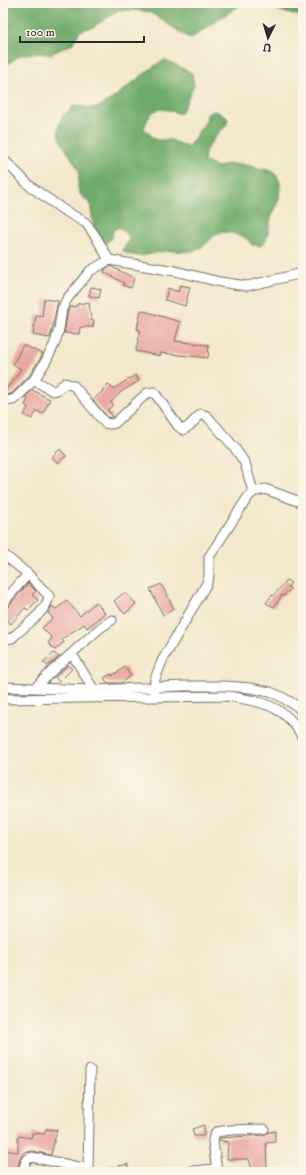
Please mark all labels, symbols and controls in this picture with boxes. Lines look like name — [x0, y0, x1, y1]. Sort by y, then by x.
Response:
scale bar — [20, 18, 144, 44]
north arrow — [248, 18, 288, 58]
text: 100 m — [26, 25, 55, 40]
text: U — [262, 40, 272, 54]

